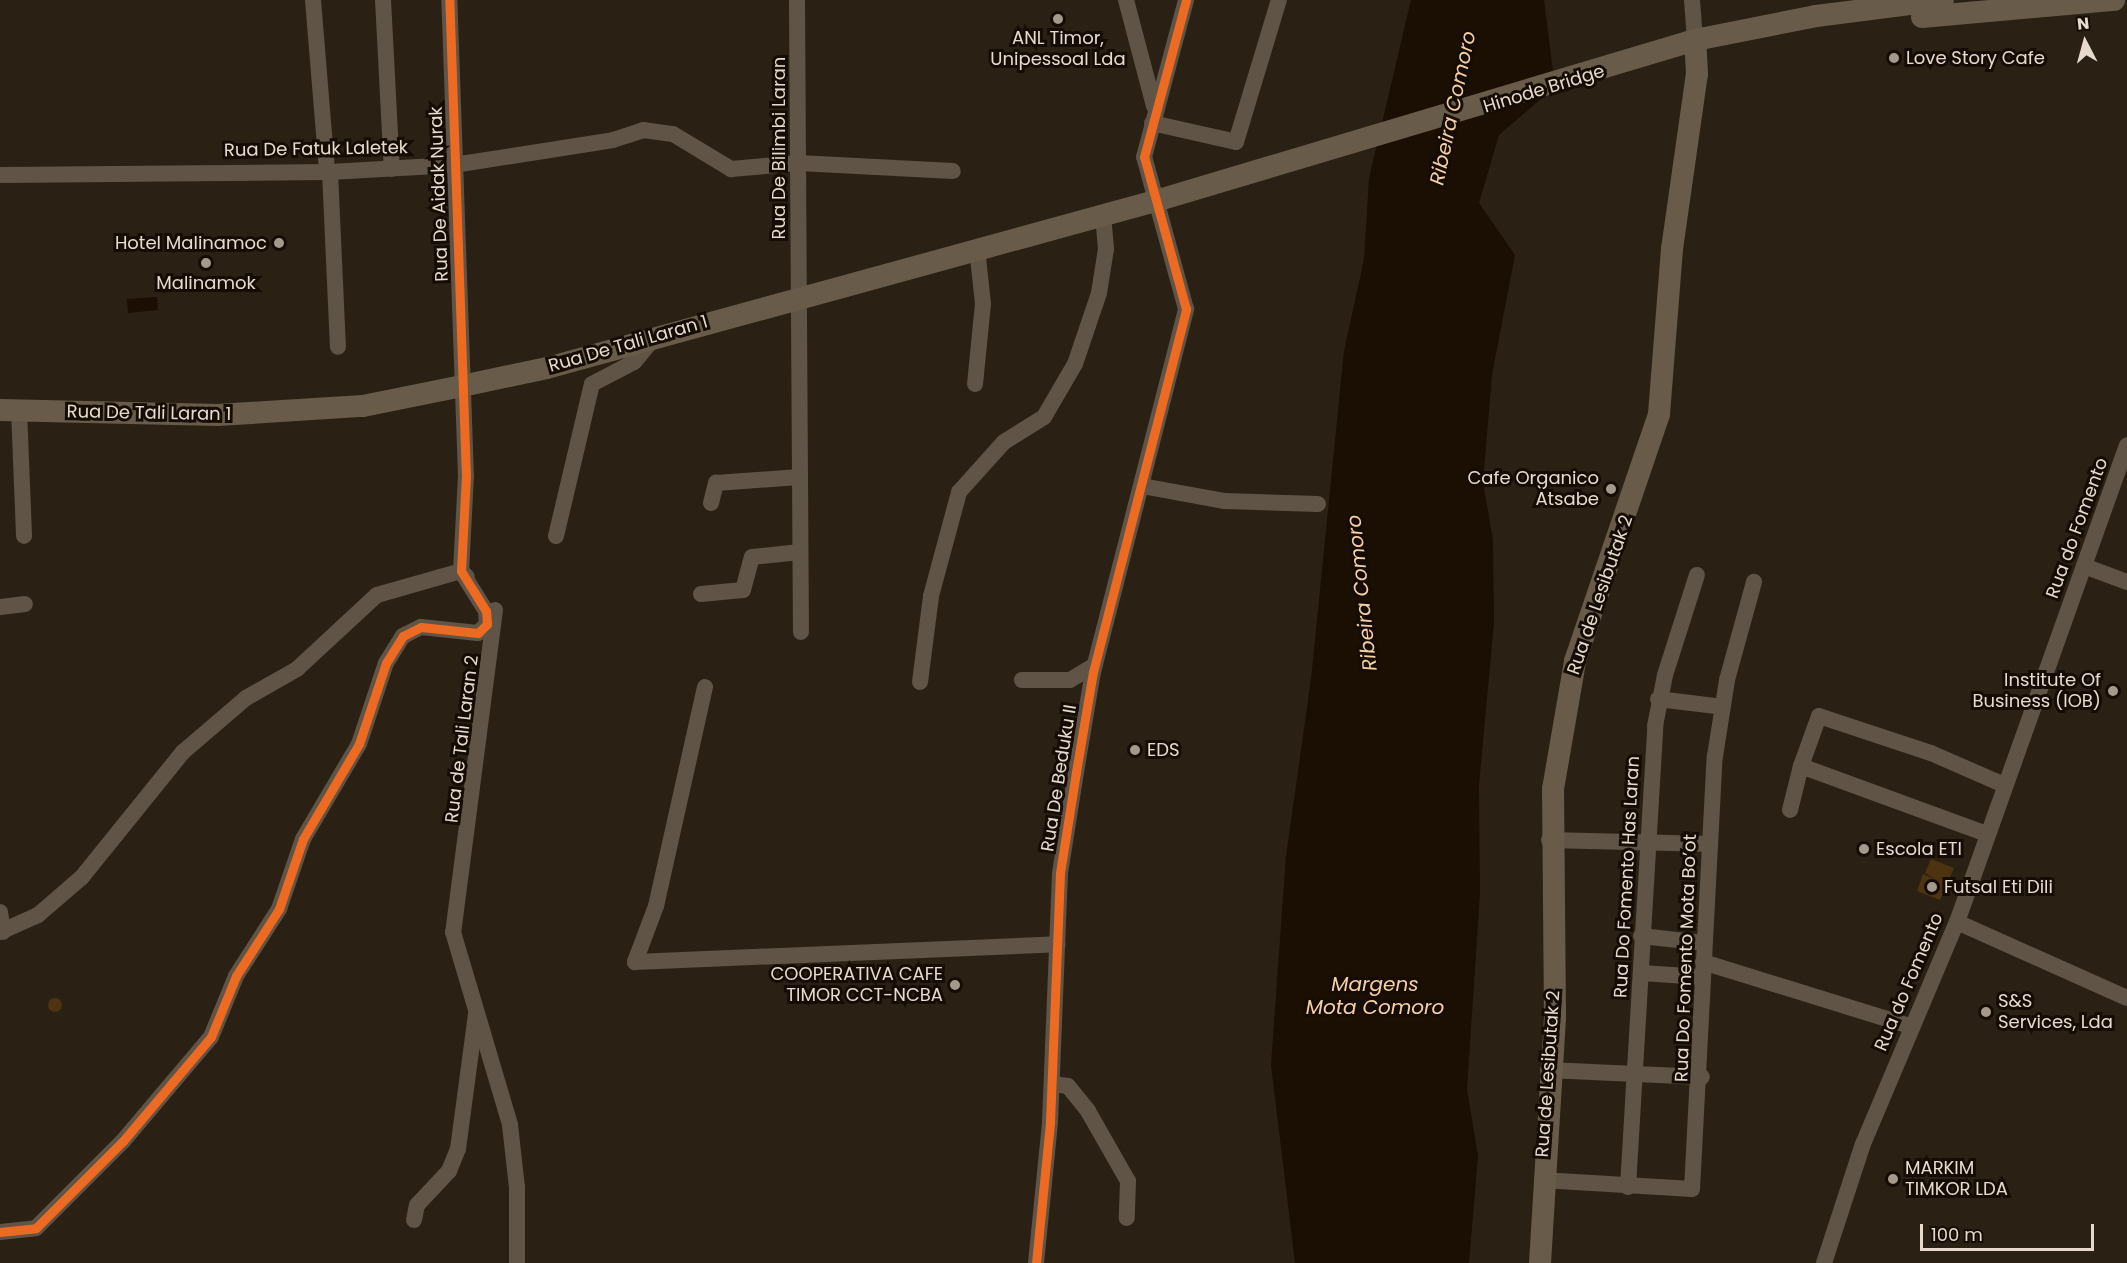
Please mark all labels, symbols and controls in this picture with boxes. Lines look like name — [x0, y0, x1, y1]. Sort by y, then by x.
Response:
marker: ANL Timor, Unipessoal Lda — [1051, 12, 1065, 26]
north arrow — [2055, 12, 2115, 72]
text: N — [2076, 12, 2090, 36]
place label: ANL Timor, Unipessoal Lda — [990, 28, 1126, 70]
water label: Ribeira Comoro — [1425, 29, 1481, 187]
place label: Love Story Cafe — [1906, 47, 2045, 69]
marker: Love Story Cafe — [1887, 51, 1901, 65]
street label: Rua De Bilimbi Laran — [768, 57, 790, 239]
street label: Hinode Bridge — [1481, 60, 1607, 118]
street label: Rua De Aidak Nurak — [425, 106, 453, 282]
street label: Rua De Fatuk Laletek — [224, 137, 408, 161]
place label: Hotel Malinamoc — [115, 232, 267, 254]
marker: Hotel Malinamoc — [272, 236, 286, 250]
marker: Malinamok — [199, 256, 213, 270]
place label: Malinamok — [156, 272, 256, 294]
street label: Rua De Tali Laran 1 — [546, 311, 710, 377]
street label: Rua De Tali Laran 1 — [67, 401, 231, 425]
street label: Rua do Fomento — [2042, 455, 2112, 601]
place label: Cafe Organico Atsabe — [1467, 468, 1599, 510]
marker: Cafe Organico Atsabe — [1604, 482, 1618, 496]
street label: Rua de Lesibutak 2 — [1563, 512, 1637, 678]
water label: Ribeira Comoro — [1342, 514, 1382, 672]
street label: Rua de Tali Laran 2 — [441, 654, 483, 824]
place label: Institute Of Business (IOB) — [1972, 670, 2101, 712]
marker: Institute Of Business (IOB) — [2106, 684, 2120, 698]
street label: Rua De Beduku II — [1037, 703, 1081, 853]
place label: EDS — [1147, 739, 1180, 761]
marker: EDS — [1128, 743, 1142, 757]
street label: Rua Do Fomento Has Laran — [1610, 755, 1644, 999]
street label: Rua Do Fomento Mota Bo’ot — [1671, 834, 1701, 1082]
place label: Escola ETI — [1876, 838, 1962, 860]
marker: Escola ETI — [1857, 842, 1871, 856]
place label: Futsal Eti Dili — [1944, 876, 2053, 898]
marker: Futsal Eti Dili — [1925, 880, 1939, 894]
street label: Rua do Fomento — [1870, 910, 1948, 1054]
place label: COOPERATIVA CAFE TIMOR CCT-NCBA — [770, 964, 943, 1006]
water label: Margens Mota Comoro — [1306, 972, 1444, 1019]
marker: COOPERATIVA CAFE TIMOR CCT-NCBA — [948, 978, 962, 992]
street label: Rua de Lesibutak 2 — [1531, 990, 1565, 1158]
place label: S&S Services, Lda — [1998, 991, 2113, 1034]
marker: S&S Services, Lda — [1979, 1005, 1993, 1019]
place label: MARKIM TIMKOR LDA — [1905, 1158, 2008, 1200]
marker: MARKIM TIMKOR LDA — [1886, 1172, 1900, 1186]
scale bar — [1923, 1212, 2097, 1250]
text: 100 m — [1931, 1222, 1983, 1247]

